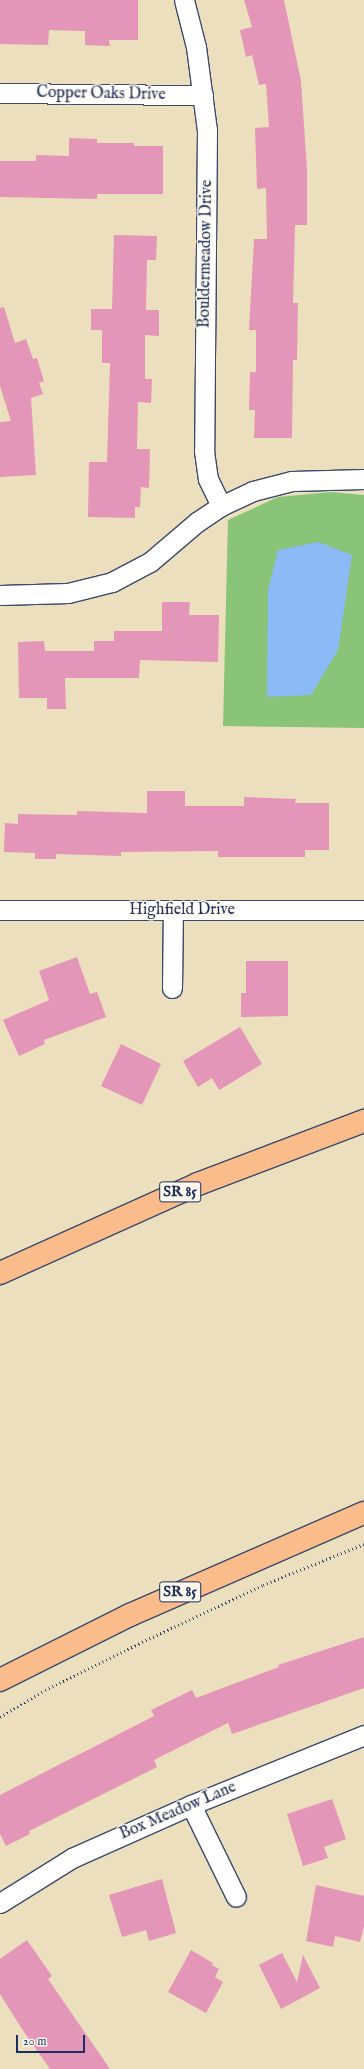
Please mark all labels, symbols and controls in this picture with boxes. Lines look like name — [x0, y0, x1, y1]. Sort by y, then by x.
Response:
street label: Copper Oaks Drive — [36, 83, 166, 105]
street label: Bouldermeadow Drive — [195, 180, 217, 328]
street label: Highfield Drive — [129, 900, 235, 920]
road number: SR 85 — [159, 1179, 201, 1205]
road number: SR 85 — [159, 1579, 201, 1605]
street label: Box Meadow Lane — [117, 1778, 239, 1844]
scale bar — [18, 2027, 87, 2053]
text: 20 m — [23, 2034, 46, 2049]

